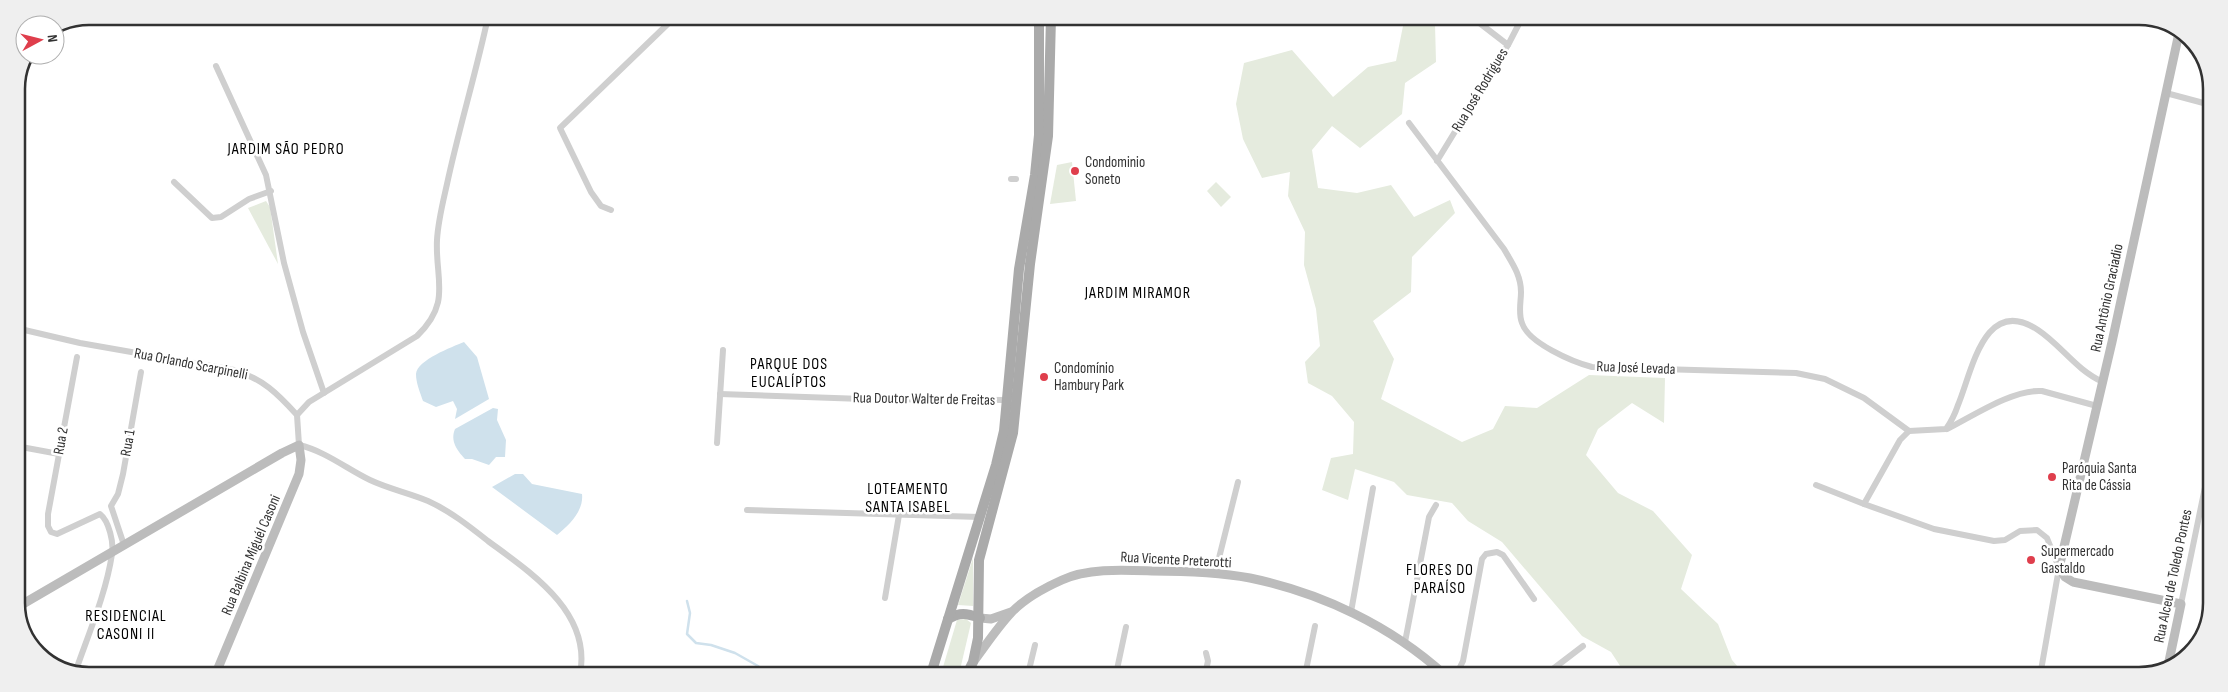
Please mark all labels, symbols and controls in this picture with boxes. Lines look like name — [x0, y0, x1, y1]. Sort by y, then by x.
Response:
north arrow — [15, 15, 65, 65]
text: N — [44, 34, 61, 43]
street label: Rua José Rodrigues — [1448, 45, 1512, 135]
district label: JARDIM SÃO PEDRO — [226, 140, 345, 159]
place label: Condominio Soneto — [1085, 153, 1145, 189]
marker: Condominio Soneto — [1069, 165, 1081, 177]
street label: Rua Antônio Graciadio — [2086, 242, 2128, 354]
district label: JARDIM MIRAMOR — [1084, 284, 1191, 303]
street label: Rua Orlando Scarpinelli — [133, 344, 250, 384]
district label: PARQUE DOS EUCALÍPTOS — [750, 355, 828, 392]
street label: Rua José Levada — [1596, 357, 1676, 379]
place label: Condomínio Hambury Park — [1054, 359, 1124, 395]
marker: Condomínio Hambury Park — [1038, 371, 1050, 383]
street label: Rua Doutor Walter de Freitas — [853, 388, 995, 410]
street label: Rua 2 — [49, 426, 73, 456]
street label: Rua 1 — [116, 428, 140, 458]
place label: Paróquia Santa Rita de Cássia — [2062, 459, 2137, 495]
marker: Paróquia Santa Rita de Cássia — [2046, 471, 2058, 483]
district label: LOTEAMENTO SANTA ISABEL — [865, 480, 951, 517]
street label: Rua Balbina Miguél Casoni — [217, 492, 285, 618]
street label: Rua Alceu de Toledo Pontes — [2150, 507, 2196, 645]
place label: Supermercado Gastaldo — [2041, 542, 2114, 578]
street label: Rua Vicente Preterotti — [1120, 548, 1232, 572]
marker: Supermercado Gastaldo — [2025, 554, 2037, 566]
district label: FLORES DO PARAÍSO — [1406, 561, 1474, 598]
district label: RESIDENCIAL CASONI II — [85, 607, 167, 644]

